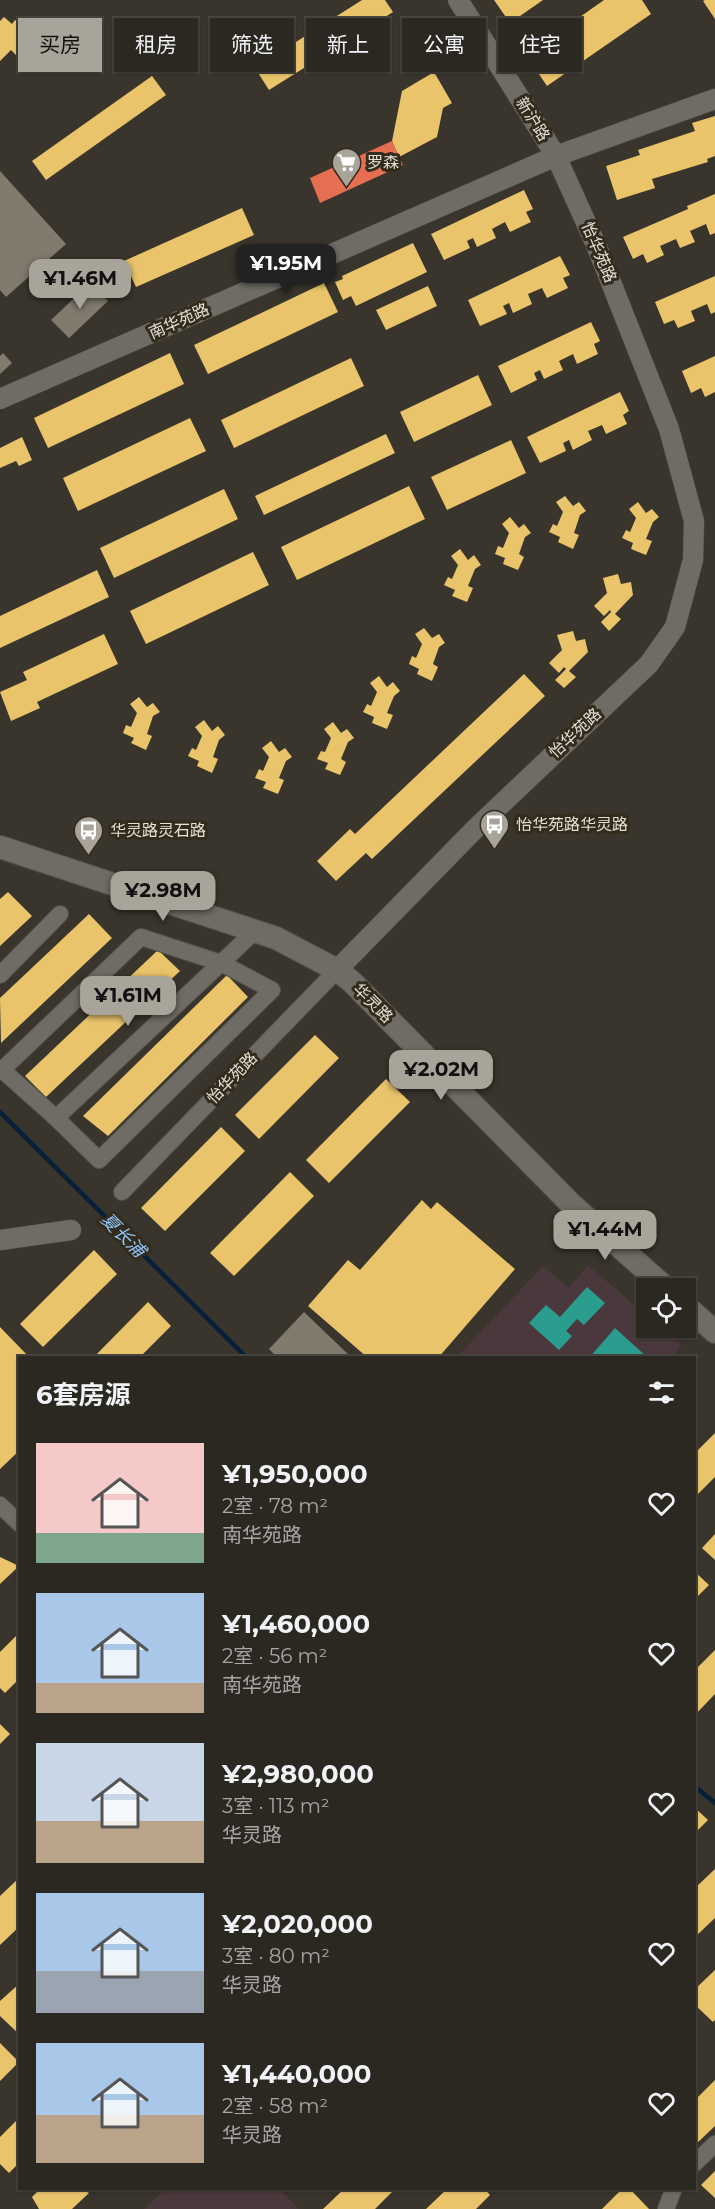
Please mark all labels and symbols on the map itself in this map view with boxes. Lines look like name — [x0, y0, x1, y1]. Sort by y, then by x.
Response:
street label: 新沪路 — [512, 94, 554, 144]
supermarket icon: 罗森 — [330, 146, 362, 188]
place label: 罗森 — [367, 153, 399, 172]
street label: 怡华苑路 — [578, 219, 620, 285]
pin: ¥1.95M — [237, 244, 335, 295]
pin: ¥1.46M — [31, 259, 129, 310]
street label: 南华苑路 — [146, 299, 212, 343]
street label: 怡华苑路 — [545, 704, 605, 762]
bus stop icon: 怡华苑路华灵路 — [479, 808, 511, 850]
bus stop icon: 华灵路灵石路 — [73, 814, 105, 856]
place label: 怡华苑路华灵路 — [516, 815, 628, 834]
place label: 华灵路灵石路 — [110, 821, 206, 840]
pin: ¥2.98M — [114, 871, 212, 922]
pin: ¥1.61M — [79, 976, 177, 1027]
street label: 华灵路 — [349, 979, 397, 1027]
street label: 怡华苑路 — [203, 1048, 261, 1108]
pin: ¥2.02M — [392, 1050, 490, 1101]
water label: 夏长浦 — [96, 1208, 152, 1264]
pin: ¥1.44M — [556, 1210, 654, 1261]

